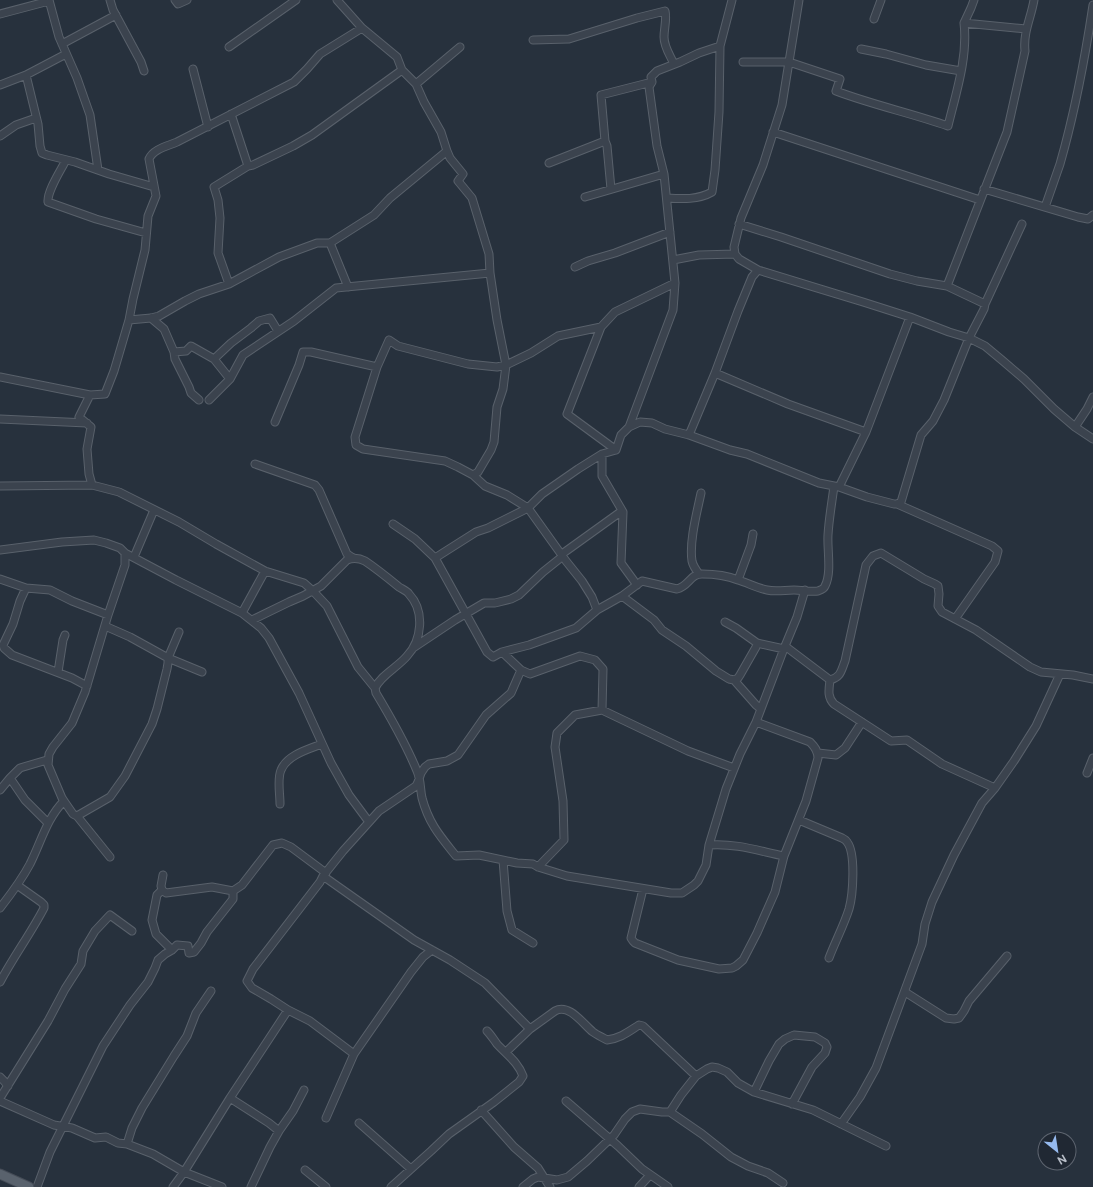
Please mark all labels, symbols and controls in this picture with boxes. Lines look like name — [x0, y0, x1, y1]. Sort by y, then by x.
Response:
north arrow — [1037, 1131, 1077, 1171]
text: N — [1055, 1152, 1069, 1167]

